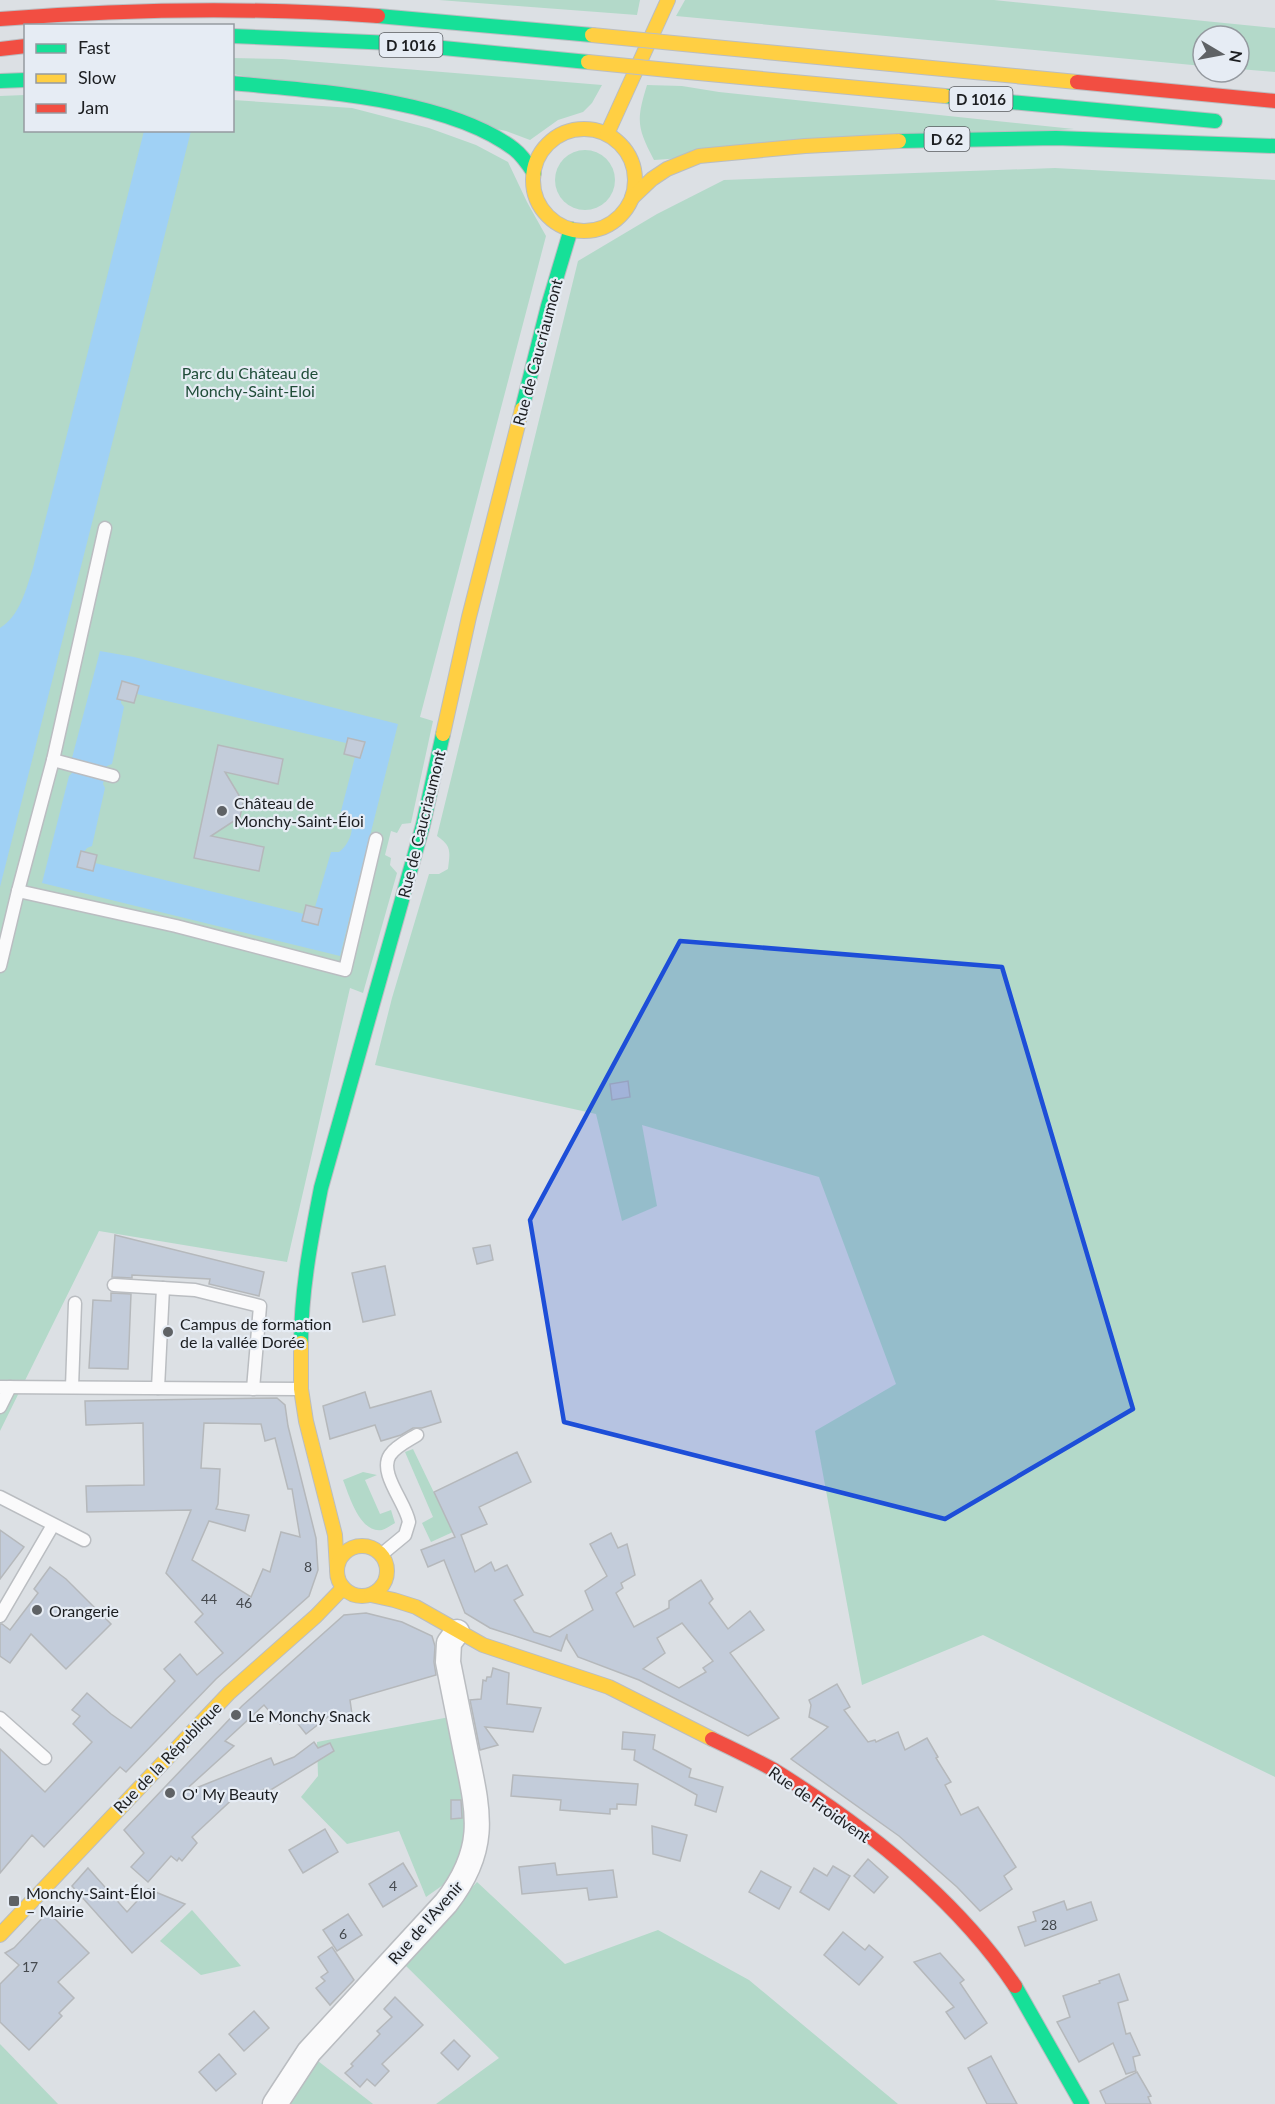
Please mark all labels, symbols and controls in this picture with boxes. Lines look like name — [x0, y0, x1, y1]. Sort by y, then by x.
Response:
legend — [24, 24, 234, 132]
north arrow — [1191, 24, 1251, 84]
road number: D 1016 — [380, 33, 442, 57]
text: Fast — [78, 36, 111, 58]
text: N — [1226, 49, 1247, 64]
text: Slow — [78, 66, 116, 88]
road number: D 1016 — [950, 87, 1012, 111]
text: Jam — [78, 96, 109, 118]
road number: D 62 — [924, 127, 970, 151]
street label: Rue de Caucriaumont — [508, 276, 566, 427]
park label: Parc du Château de Monchy-Saint-Eloi — [182, 363, 318, 400]
street label: Rue de Caucriaumont — [393, 748, 449, 900]
place label: Château de Monchy-Saint-Éloi — [234, 793, 364, 830]
marker: Château de Monchy-Saint-Éloi — [215, 804, 229, 818]
place label: Campus de formation de la vallée Dorée — [180, 1314, 331, 1351]
marker: Campus de formation de la vallée Dorée — [161, 1325, 175, 1339]
house number: 8 — [304, 1558, 312, 1575]
house number: 44 — [201, 1590, 217, 1607]
house number: 46 — [236, 1594, 252, 1611]
place label: Orangerie — [49, 1601, 119, 1620]
marker: Orangerie — [30, 1603, 44, 1617]
street label: Rue de la République — [109, 1697, 225, 1817]
place label: Le Monchy Snack — [248, 1706, 371, 1725]
marker: Le Monchy Snack — [229, 1708, 243, 1722]
street label: Rue de Froidvent — [766, 1762, 875, 1846]
place label: O' My Beauty — [182, 1784, 279, 1803]
marker: O' My Beauty — [163, 1786, 177, 1800]
street label: Rue de l'Avenir — [384, 1876, 466, 1968]
house number: 4 — [389, 1877, 397, 1894]
place label: Monchy-Saint-Éloi – Mairie — [26, 1883, 156, 1920]
marker: Monchy-Saint-Éloi – Mairie — [7, 1894, 21, 1908]
house number: 28 — [1041, 1916, 1057, 1933]
house number: 6 — [339, 1925, 347, 1942]
house number: 17 — [22, 1958, 38, 1975]

